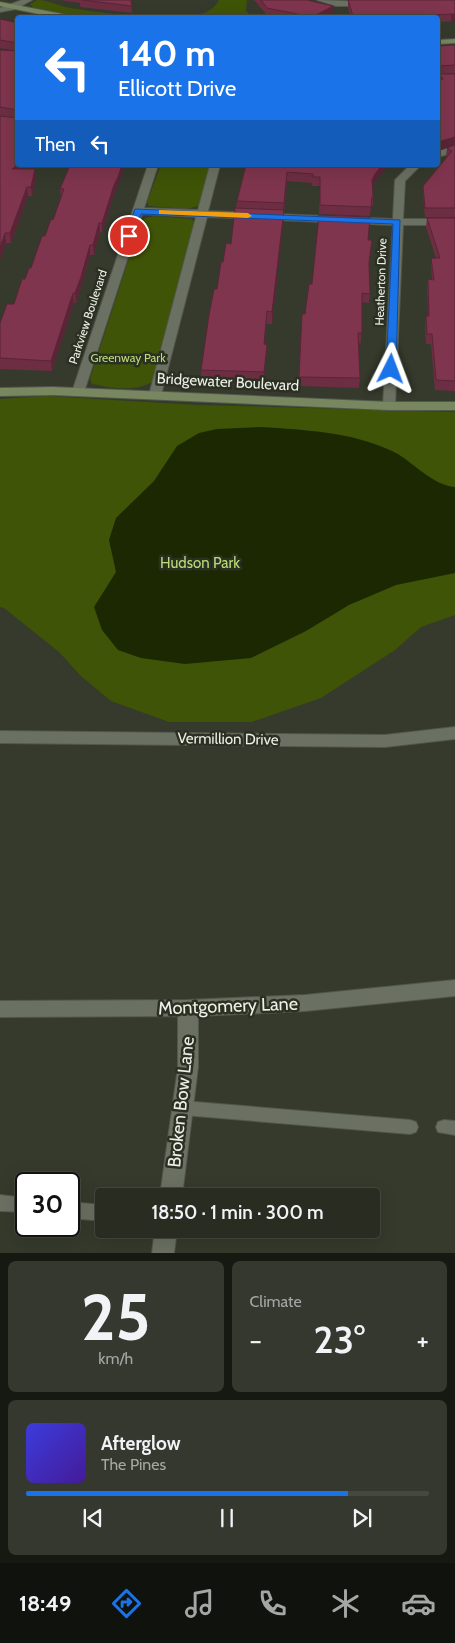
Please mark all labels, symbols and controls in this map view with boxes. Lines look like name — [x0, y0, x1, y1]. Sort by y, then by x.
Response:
text: 140 m — [118, 32, 216, 75]
icon: left — [35, 35, 100, 100]
text: Ellicott Drive — [118, 75, 236, 102]
icon: left — [86, 130, 114, 158]
text: Then — [35, 133, 76, 156]
pin — [108, 215, 150, 257]
icon: arrive — [115, 222, 143, 250]
street label: Heatherton Drive — [371, 238, 390, 326]
street label: Parkview Boulevard — [65, 268, 110, 366]
position arrow — [364, 342, 416, 394]
park label: Greenway Park — [90, 350, 166, 365]
street label: Bridgewater Boulevard — [156, 369, 300, 395]
park label: Hudson Park — [160, 554, 240, 572]
street label: Vermillion Drive — [177, 729, 279, 749]
street label: Montgomery Lane — [158, 993, 298, 1019]
street label: Broken Bow Lane — [163, 1035, 199, 1169]
speed limit sign: 30 — [15, 1172, 80, 1237]
text: 18:50 · 1 min · 300 m — [151, 1201, 324, 1224]
text: 25 — [81, 1277, 150, 1356]
text: Climate — [250, 1292, 302, 1311]
text: 23° — [313, 1316, 365, 1363]
text: − — [250, 1323, 262, 1357]
text: + — [417, 1323, 429, 1357]
text: km/h — [98, 1349, 133, 1368]
text: Afterglow — [101, 1432, 181, 1455]
text: The Pines — [101, 1455, 166, 1474]
icon: previous — [79, 1504, 107, 1532]
icon: pause — [213, 1504, 241, 1532]
icon: next — [348, 1504, 376, 1532]
icon: directions — [109, 1586, 144, 1621]
icon: music — [182, 1586, 217, 1621]
icon: phone — [255, 1586, 290, 1621]
icon: climate — [328, 1586, 363, 1621]
icon: car — [401, 1586, 436, 1621]
text: 18:49 — [19, 1590, 71, 1617]

